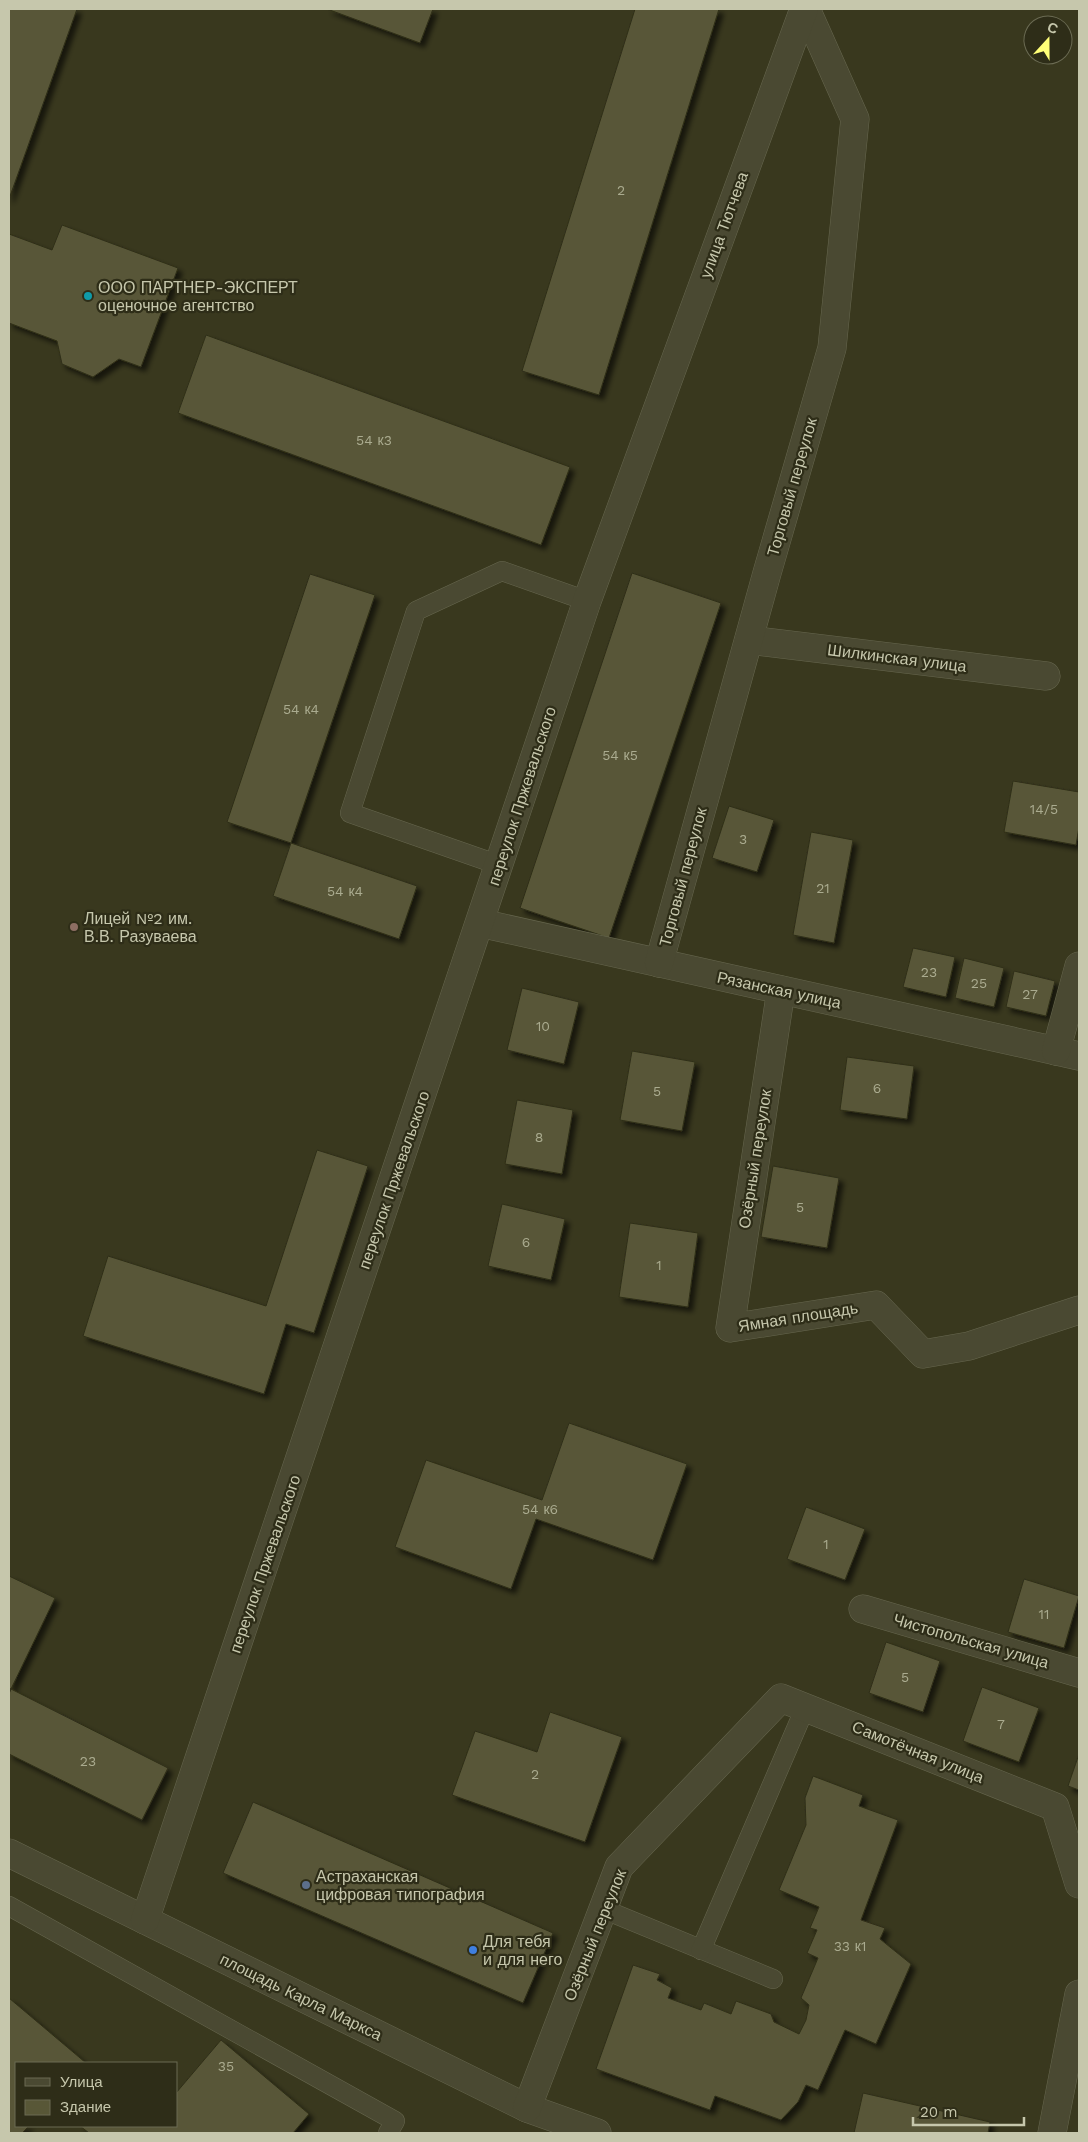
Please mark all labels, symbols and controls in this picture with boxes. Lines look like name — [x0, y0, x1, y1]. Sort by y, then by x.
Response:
north arrow — [1023, 15, 1073, 65]
text: С — [1045, 19, 1060, 37]
street label: улица Тютчева — [696, 169, 752, 281]
house number: 2 — [617, 182, 625, 198]
place label: ООО ПАРТНЕР-ЭКСПЕРТ оценочное агентство — [98, 278, 298, 315]
marker: ООО ПАРТНЕР-ЭКСПЕРТ оценочное агентство — [82, 290, 94, 302]
street label: Торговый переулок — [763, 415, 821, 559]
house number: 54 к3 — [356, 432, 392, 448]
street label: Шилкинская улица — [826, 640, 968, 676]
house number: 54 к4 — [283, 701, 319, 717]
street label: переулок Пржевальского — [484, 704, 560, 888]
house number: 54 к5 — [602, 747, 638, 763]
house number: 14/5 — [1030, 801, 1058, 817]
street label: Торговый переулок — [655, 804, 711, 949]
house number: 3 — [739, 831, 747, 847]
house number: 21 — [816, 880, 830, 896]
house number: 54 к4 — [327, 883, 363, 899]
place label: Лицей №2 им. В.В. Разуваева — [84, 909, 197, 946]
marker: Лицей №2 им. В.В. Разуваева — [68, 921, 80, 933]
house number: 23 — [921, 964, 937, 980]
street label: Рязанская улица — [715, 968, 843, 1012]
house number: 25 — [971, 975, 987, 991]
house number: 27 — [1022, 986, 1038, 1002]
house number: 10 — [536, 1018, 550, 1034]
house number: 6 — [873, 1080, 881, 1096]
house number: 5 — [653, 1083, 661, 1099]
street label: Озёрный переулок — [735, 1087, 776, 1230]
street label: переулок Пржевальского — [355, 1088, 433, 1272]
house number: 8 — [535, 1129, 543, 1145]
house number: 5 — [796, 1199, 804, 1215]
house number: 6 — [522, 1234, 530, 1250]
house number: 1 — [656, 1257, 662, 1273]
street label: Ямная площадь — [737, 1298, 859, 1336]
street label: переулок Пржевальского — [226, 1472, 304, 1656]
house number: 54 к6 — [522, 1501, 558, 1517]
house number: 1 — [823, 1536, 829, 1552]
house number: 11 — [1039, 1606, 1049, 1622]
street label: Чистопольская улица — [891, 1610, 1051, 1672]
house number: 5 — [901, 1669, 909, 1685]
house number: 7 — [997, 1716, 1005, 1732]
street label: Самотёчная улица — [849, 1717, 987, 1787]
house number: 23 — [80, 1753, 96, 1769]
house number: 2 — [531, 1766, 539, 1782]
street label: Озёрный переулок — [560, 1865, 631, 2004]
place label: Астраханская цифровая типография — [316, 1867, 485, 1904]
marker: Астраханская цифровая типография — [300, 1879, 312, 1891]
place label: Для тебя и для него — [483, 1932, 562, 1969]
house number: 33 к1 — [834, 1938, 866, 1954]
marker: Для тебя и для него — [467, 1944, 479, 1956]
street label: площадь Карла Маркса — [217, 1949, 385, 2045]
house number: 35 — [218, 2058, 234, 2074]
legend — [15, 2062, 178, 2127]
text: Улица — [60, 2073, 103, 2091]
scale bar — [913, 2094, 1024, 2126]
text: Здание — [60, 2098, 111, 2116]
text: 20 m — [920, 2103, 958, 2121]

